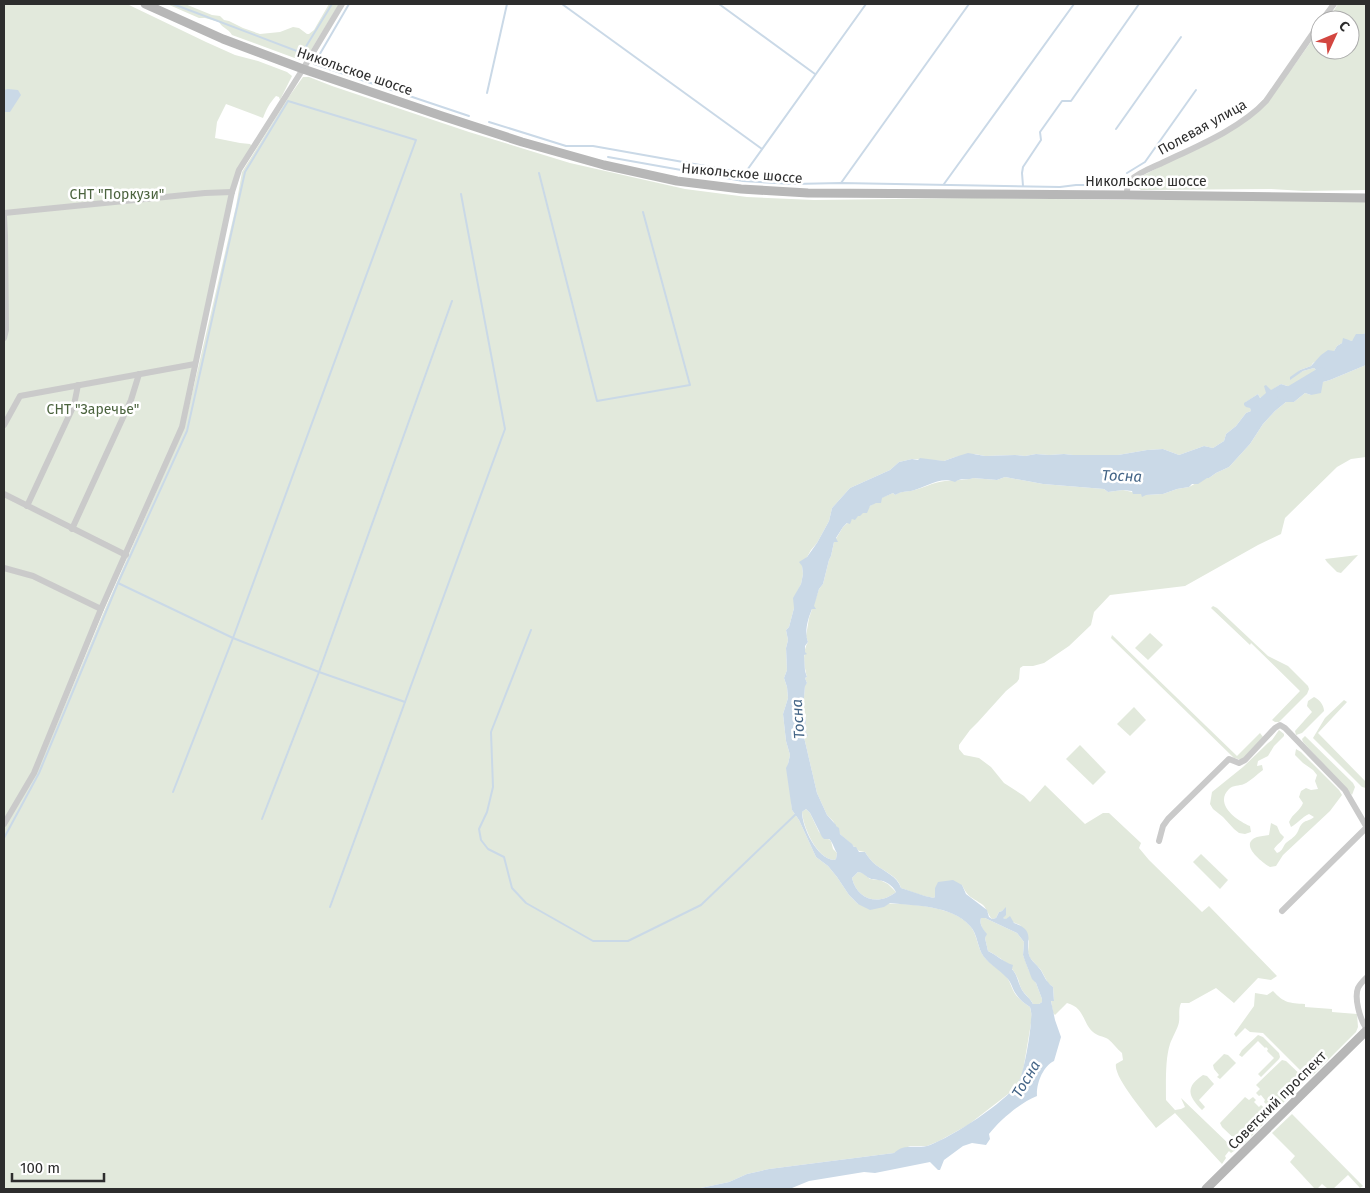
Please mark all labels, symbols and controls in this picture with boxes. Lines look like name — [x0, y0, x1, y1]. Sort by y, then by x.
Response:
north arrow — [1310, 10, 1360, 60]
text: С — [1335, 18, 1353, 35]
street label: Никольское шоссе — [295, 44, 415, 99]
street label: Полевая улица — [1155, 96, 1250, 159]
street label: Никольское шоссе — [681, 160, 803, 187]
street label: Никольское шоссе — [1085, 173, 1207, 190]
park label: СНТ "Поркузи" — [70, 186, 164, 203]
park label: СНТ "Заречье" — [47, 401, 139, 418]
water label: Тосна — [1102, 466, 1142, 486]
water label: Тосна — [788, 698, 808, 740]
street label: Советский проспект — [1225, 1047, 1331, 1153]
water label: Тосна — [1008, 1057, 1044, 1101]
scale bar — [12, 1150, 105, 1182]
text: 100 m — [20, 1159, 60, 1177]

